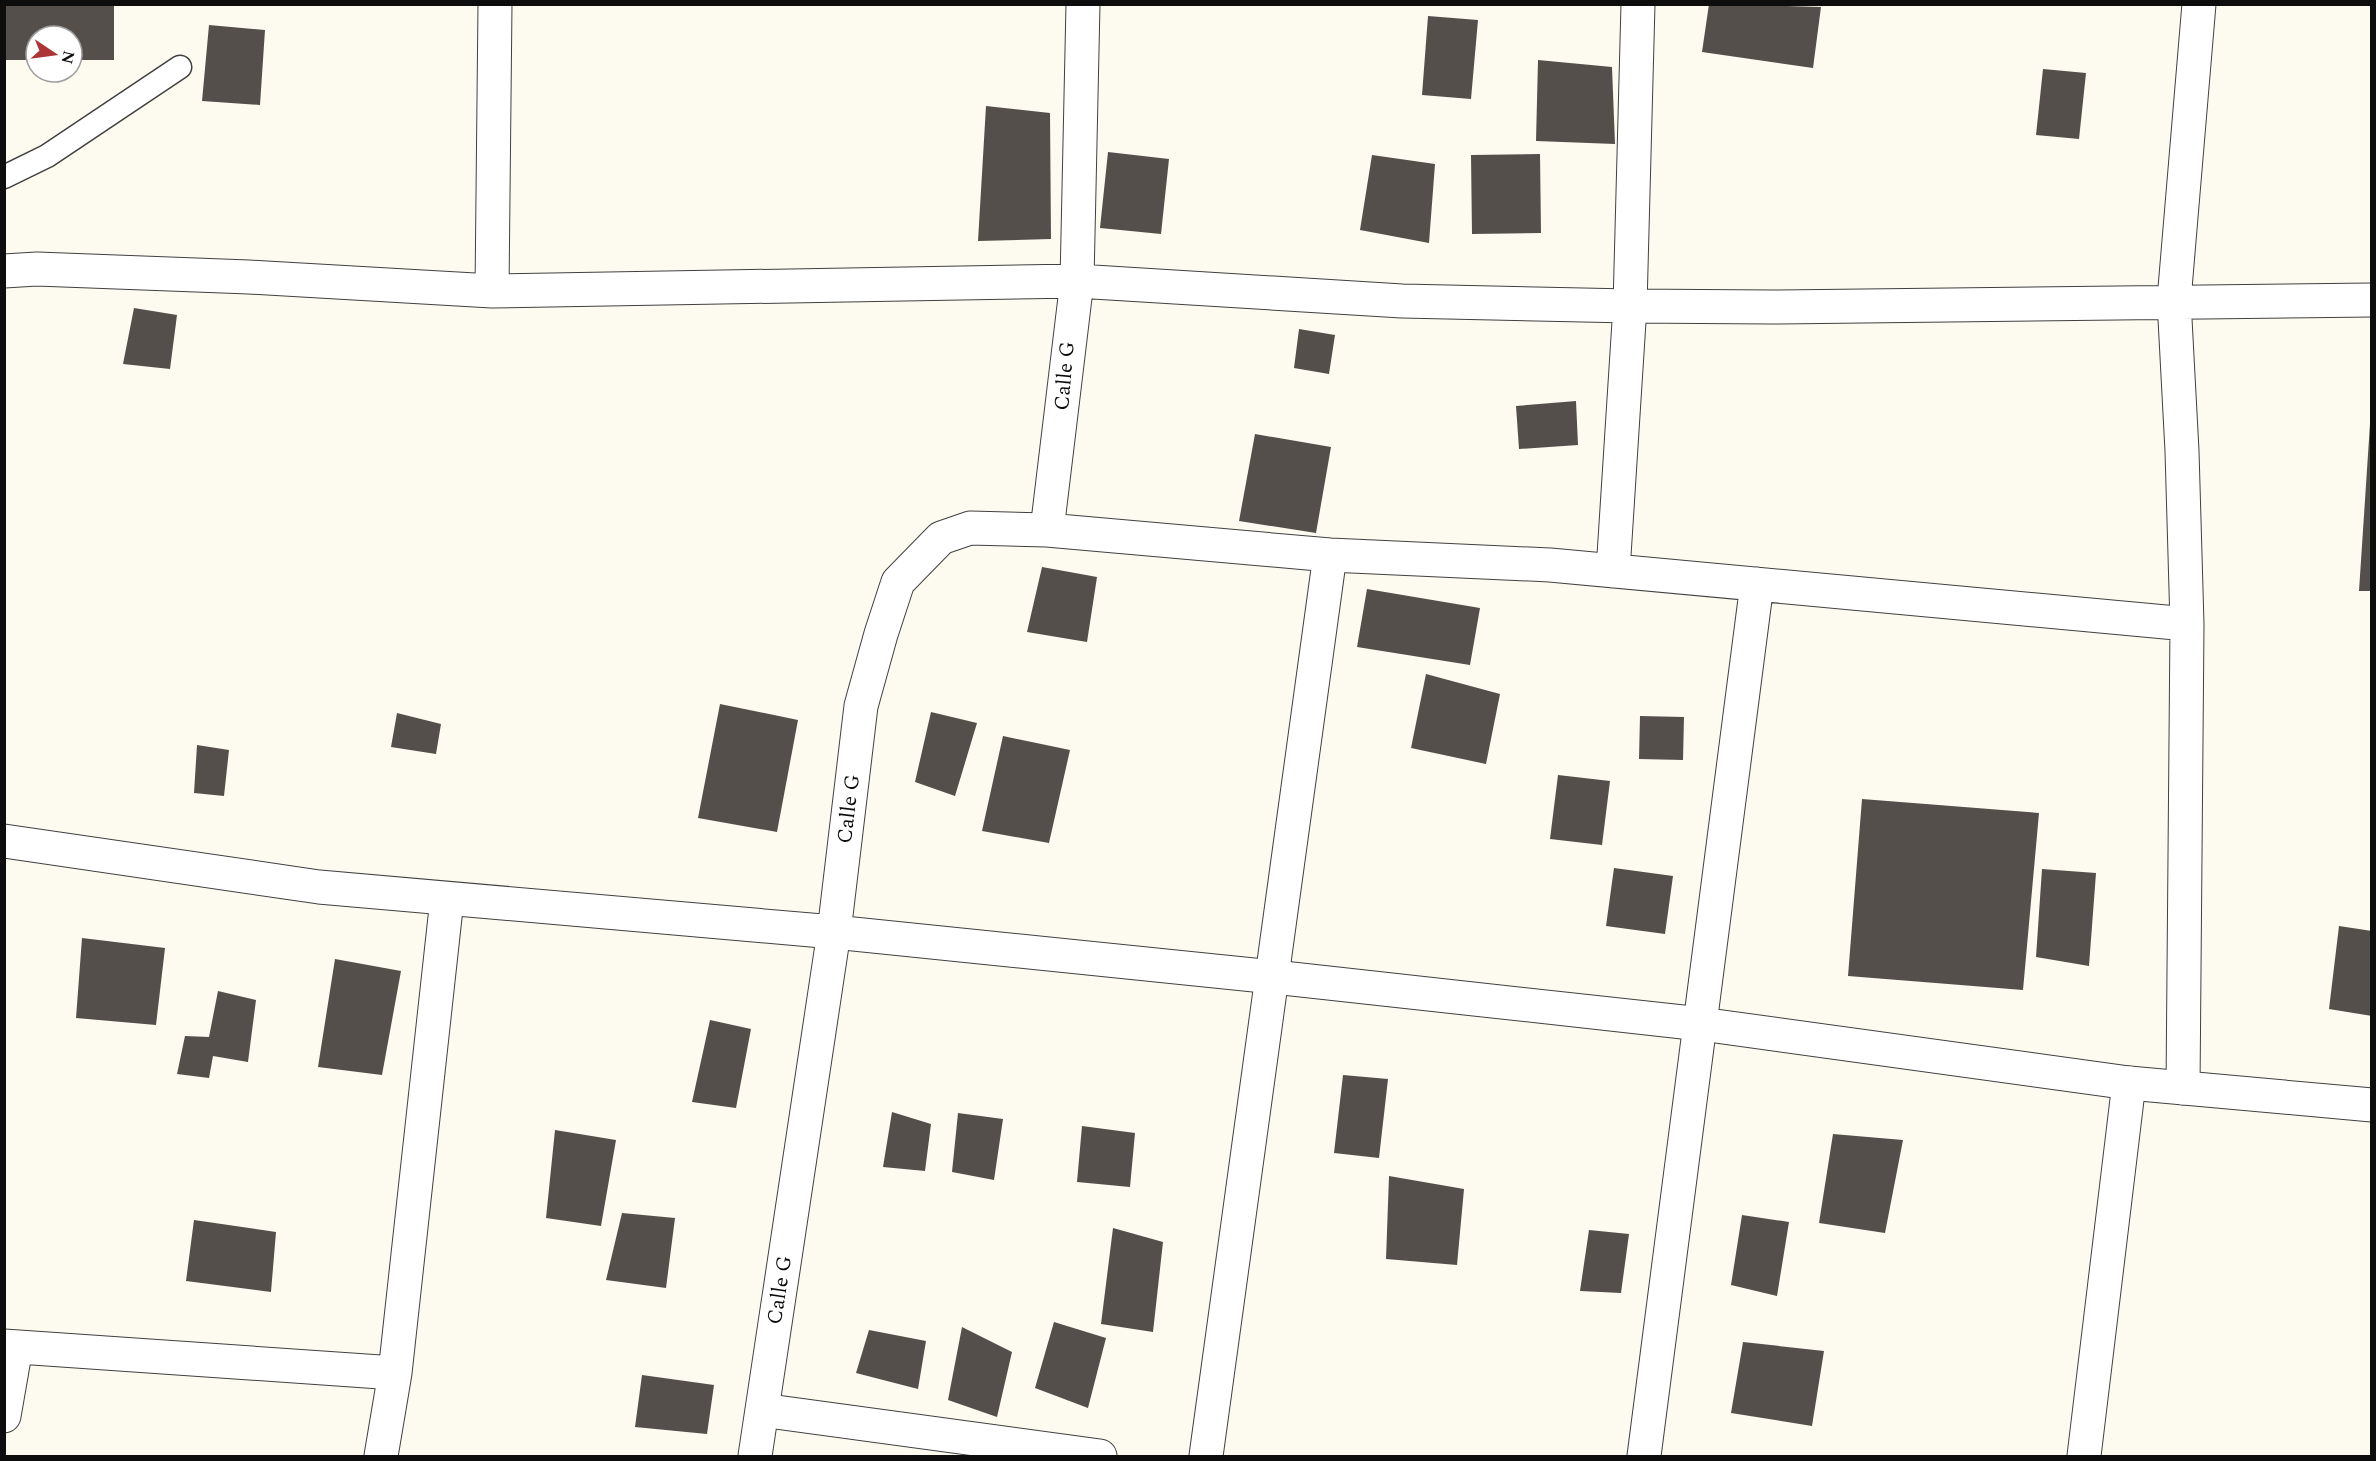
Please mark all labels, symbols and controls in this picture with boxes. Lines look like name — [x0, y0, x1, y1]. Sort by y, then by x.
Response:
north arrow — [24, 24, 84, 84]
text: N — [54, 48, 81, 66]
street label: Calle G — [1046, 340, 1084, 412]
street label: Calle G — [829, 773, 869, 845]
street label: Calle G — [759, 1253, 801, 1327]

